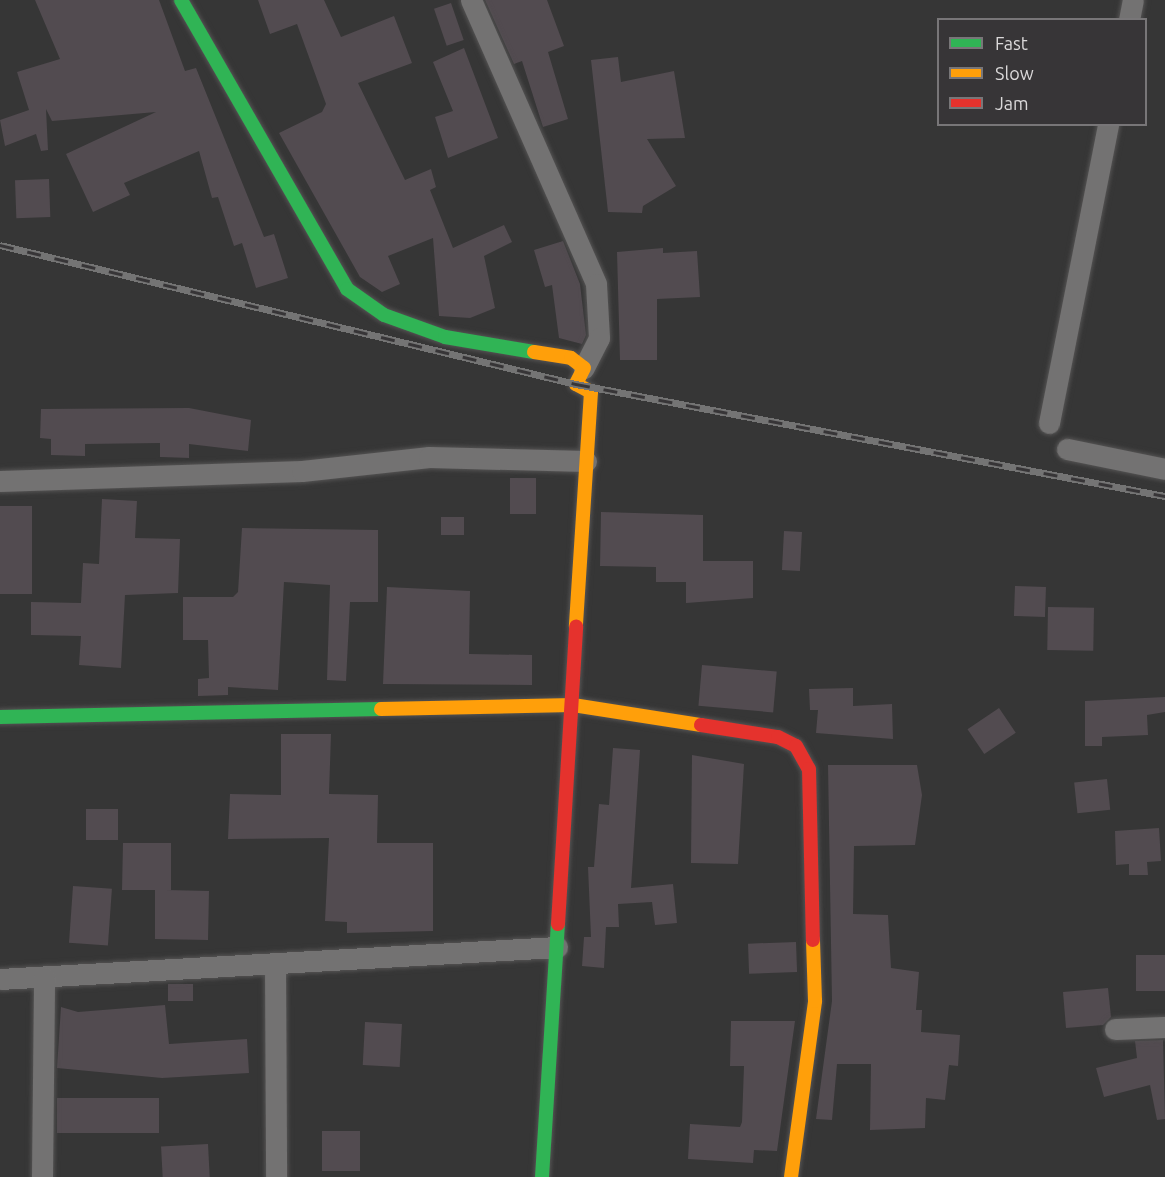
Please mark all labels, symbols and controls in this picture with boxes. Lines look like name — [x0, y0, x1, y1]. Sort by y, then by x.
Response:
legend — [937, 18, 1147, 126]
text: Fast — [995, 33, 1028, 53]
text: Slow — [995, 63, 1034, 83]
text: Jam — [995, 93, 1029, 113]

